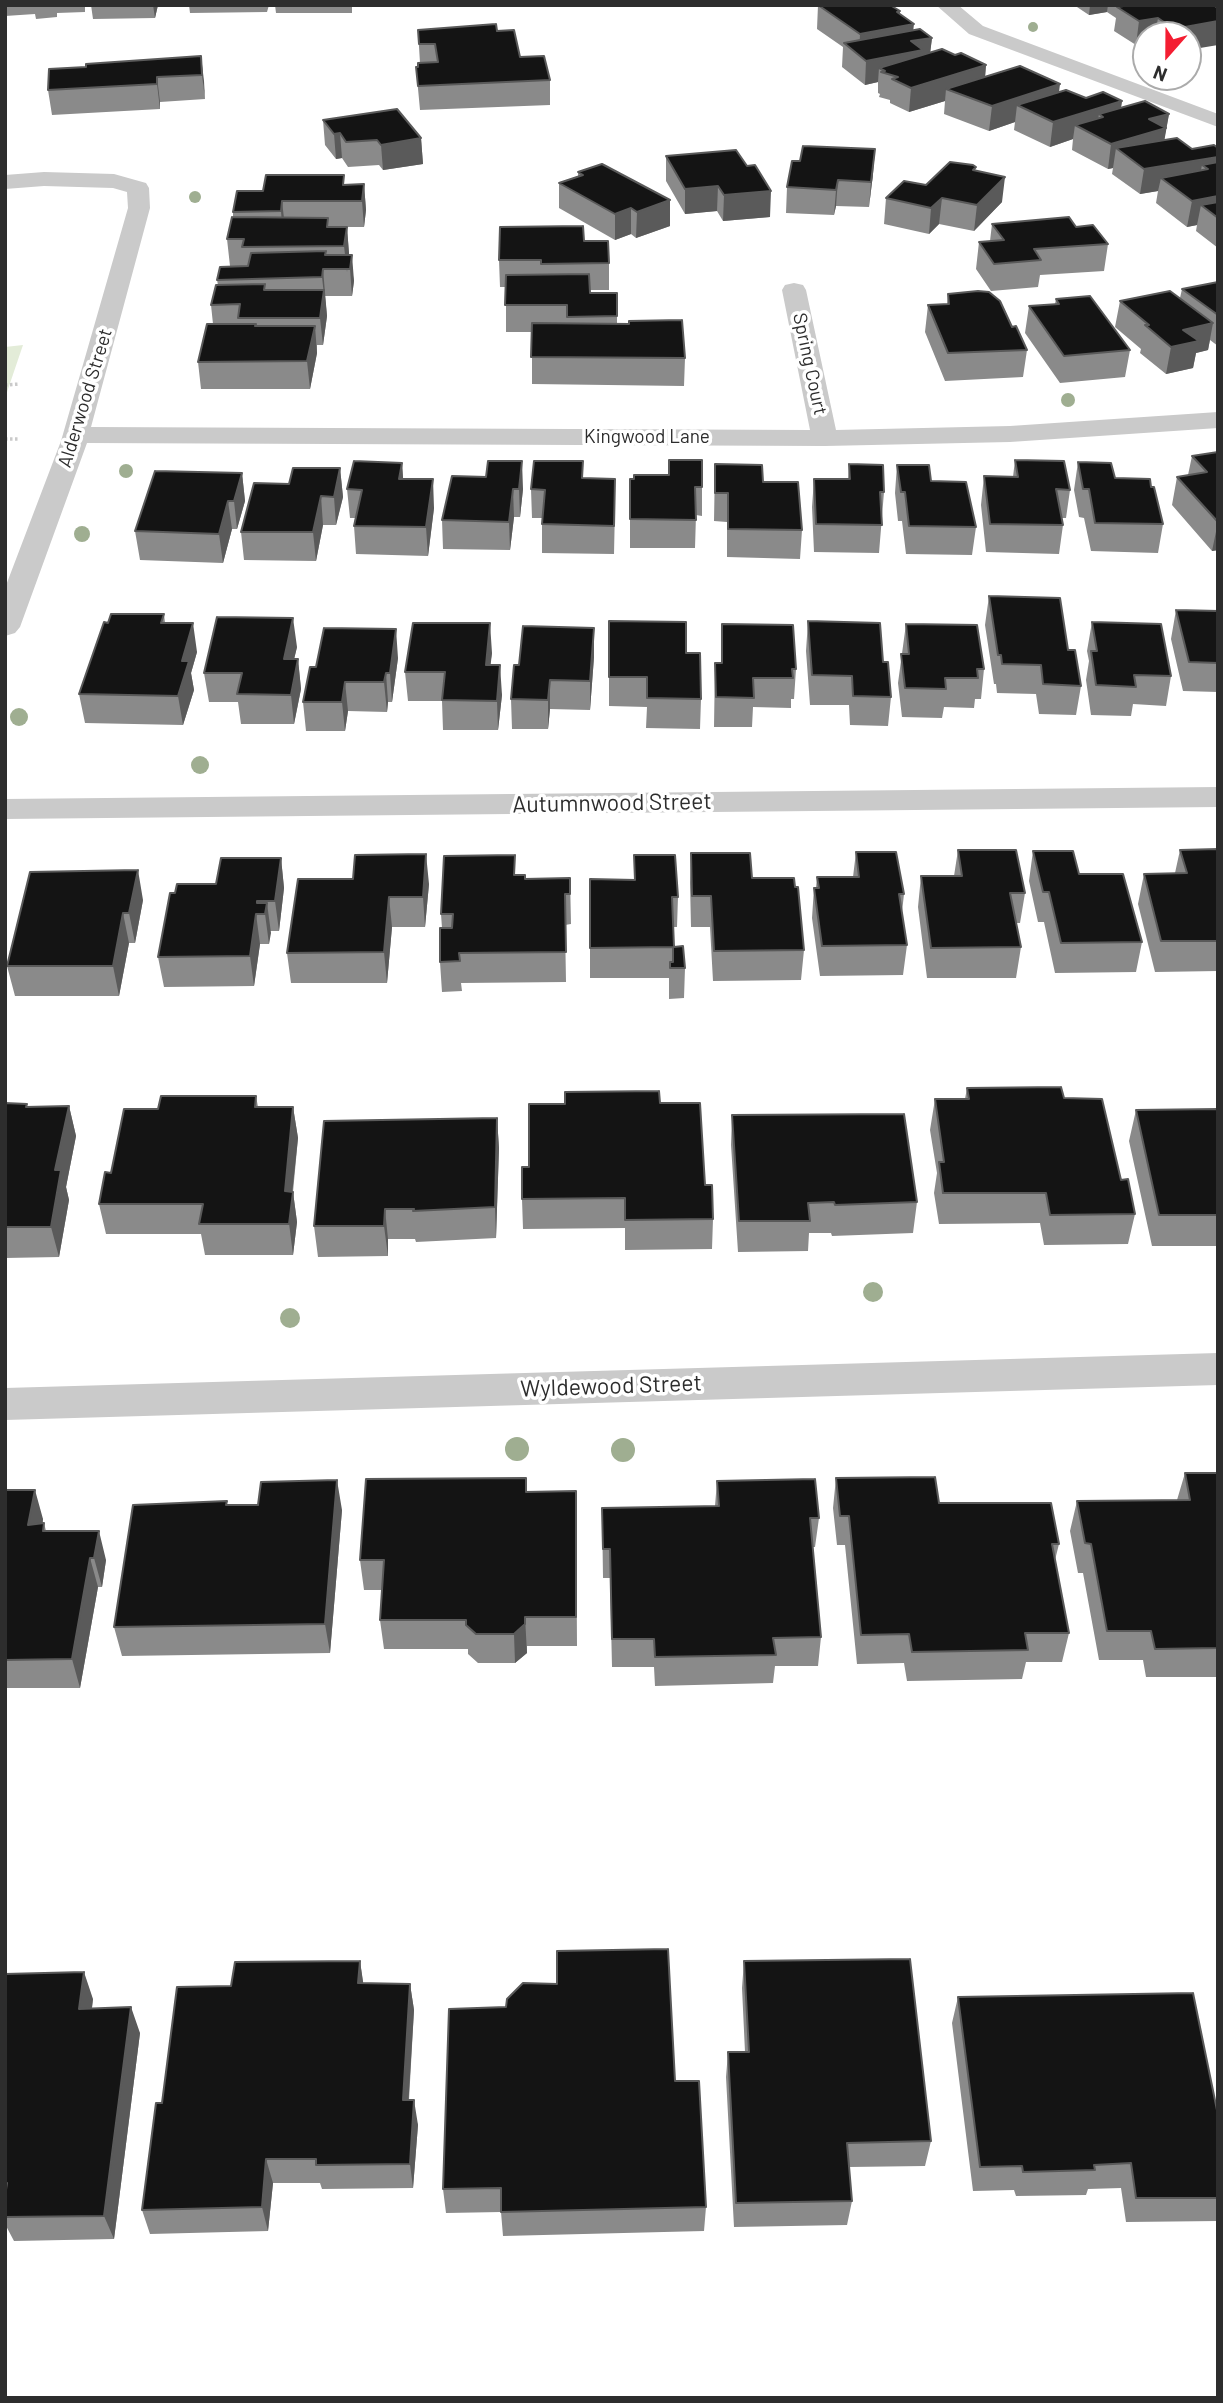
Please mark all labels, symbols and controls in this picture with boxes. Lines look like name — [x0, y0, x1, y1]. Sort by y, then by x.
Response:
north arrow — [1132, 21, 1202, 91]
text: N — [1150, 61, 1170, 87]
street label: Spring Court — [788, 311, 832, 417]
street label: Alderwood Street — [53, 326, 117, 470]
street label: Kingwood Lane — [584, 426, 710, 448]
street label: Autumnwood Street — [512, 787, 712, 819]
street label: Wyldewood Street — [520, 1369, 702, 1403]

